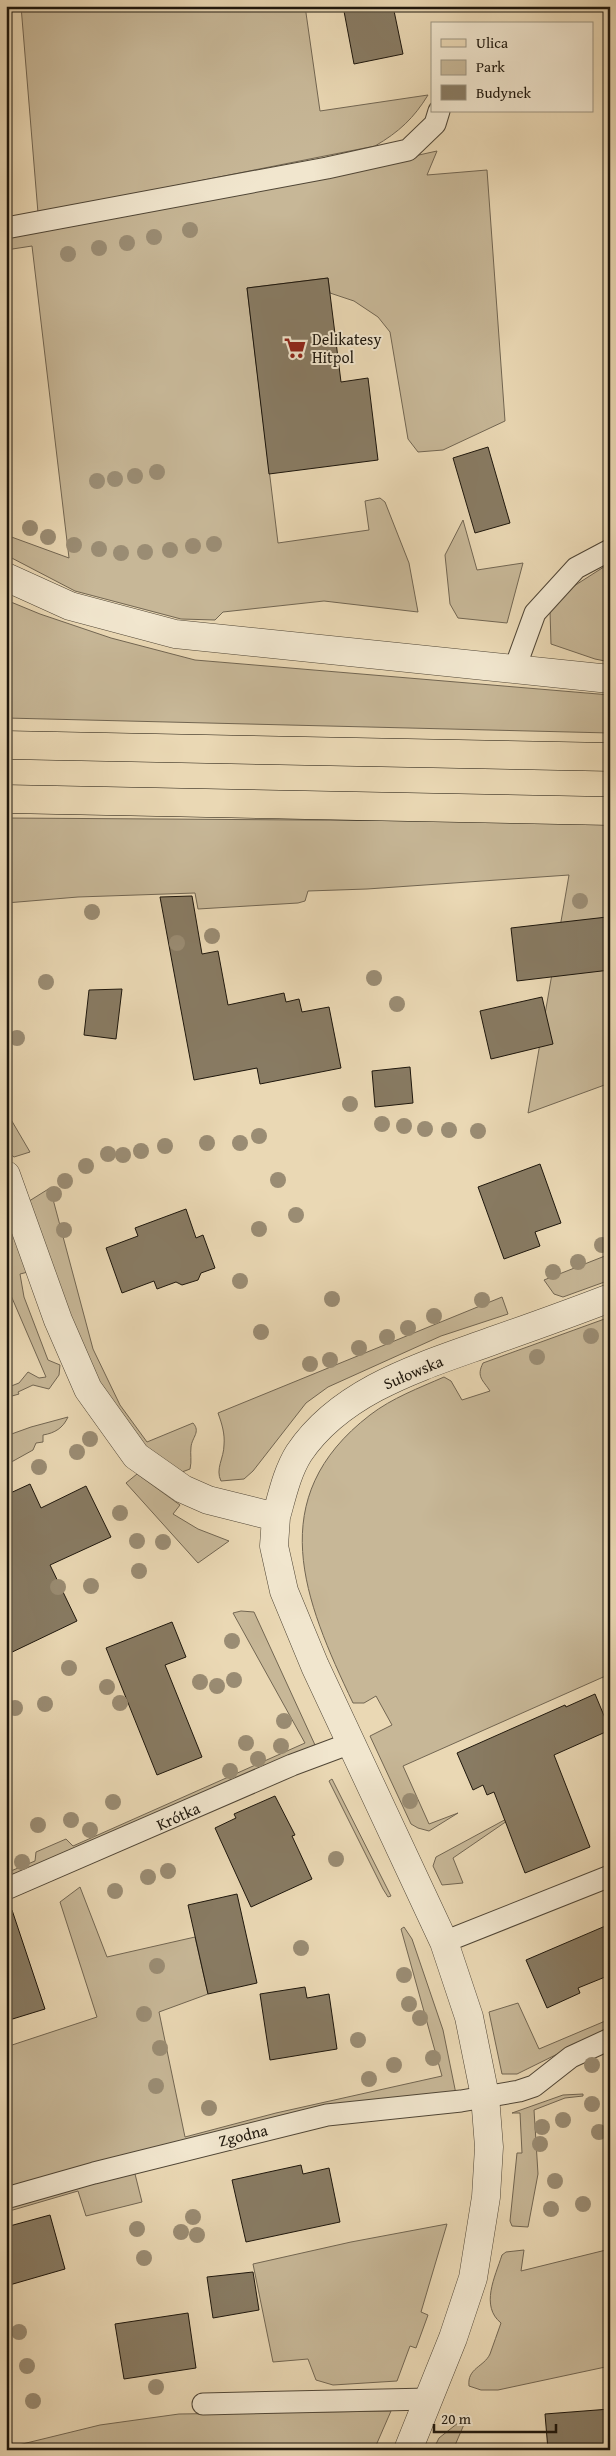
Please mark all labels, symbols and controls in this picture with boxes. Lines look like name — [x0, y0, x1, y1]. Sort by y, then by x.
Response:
legend — [431, 22, 594, 112]
text: Ulica — [476, 32, 508, 53]
text: Park — [476, 56, 505, 77]
text: Budynek — [476, 82, 532, 103]
place label: Delikatesy Hitpol — [312, 327, 381, 369]
supermarket icon: Delikatesy Hitpol — [282, 335, 308, 361]
street label: Sułowska — [380, 1349, 447, 1395]
street label: Krótka — [152, 1796, 204, 1836]
street label: Zgodna — [216, 2117, 270, 2153]
scale bar — [434, 2401, 556, 2433]
text: 20 m — [441, 2408, 472, 2429]

